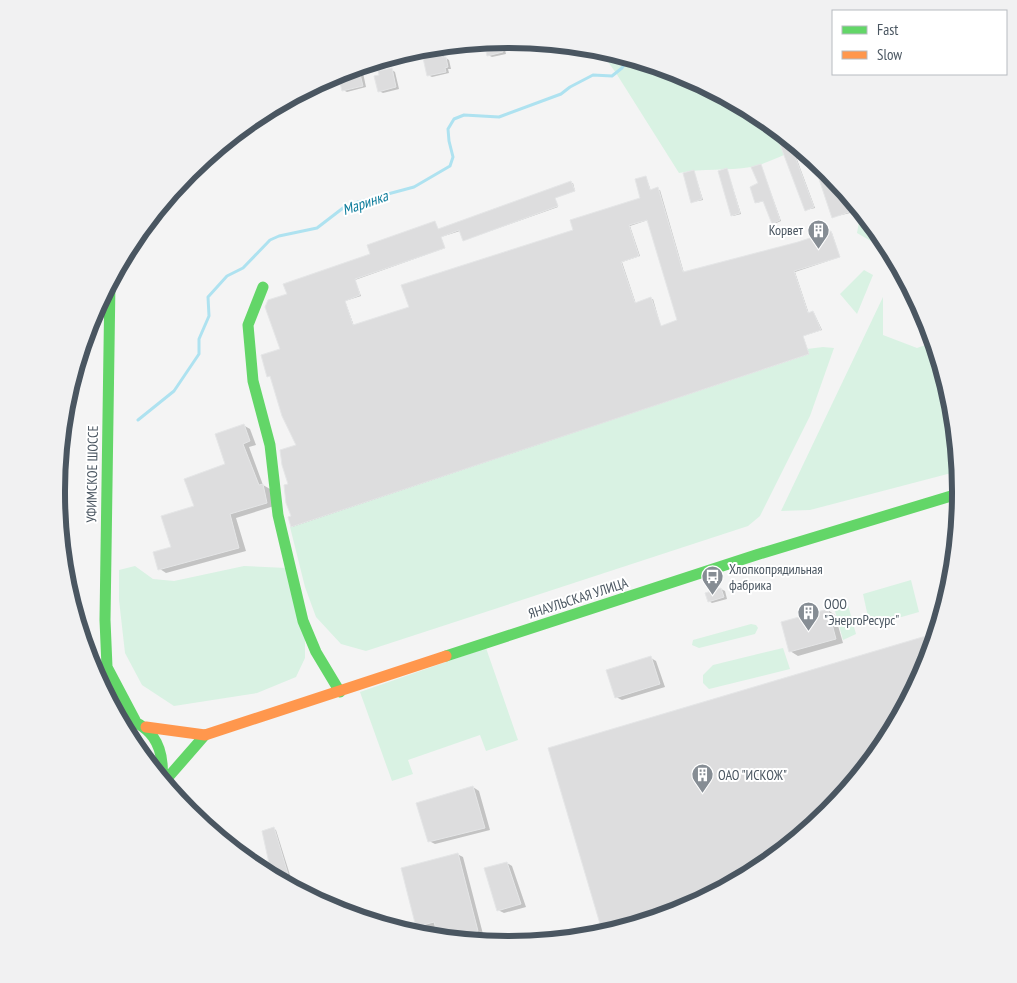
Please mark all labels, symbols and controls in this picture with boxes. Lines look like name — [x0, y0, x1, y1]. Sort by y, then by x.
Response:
legend — [832, 10, 1007, 75]
text: Fast — [877, 20, 898, 39]
text: Slow — [877, 45, 902, 64]
water label: Маринка — [340, 186, 391, 219]
building icon: Корвет — [807, 218, 831, 249]
place label: Корвет — [769, 221, 804, 239]
street label: УФИМСКОЕ ШОССЕ — [82, 425, 102, 523]
place label: Хлопкопрядильная фабрика — [729, 560, 823, 594]
bus stop icon: Хлопкопрядильная фабрика — [701, 565, 725, 596]
street label: ЯНАУЛЬСКАЯ УЛИЦА — [526, 573, 630, 623]
place label: ООО "ЭнергоРесурс" — [824, 595, 899, 629]
building icon: ООО "ЭнергоРесурс" — [796, 600, 820, 631]
building icon: ОАО "ИСКОЖ" — [690, 763, 714, 794]
place label: ОАО "ИСКОЖ" — [718, 766, 787, 784]

